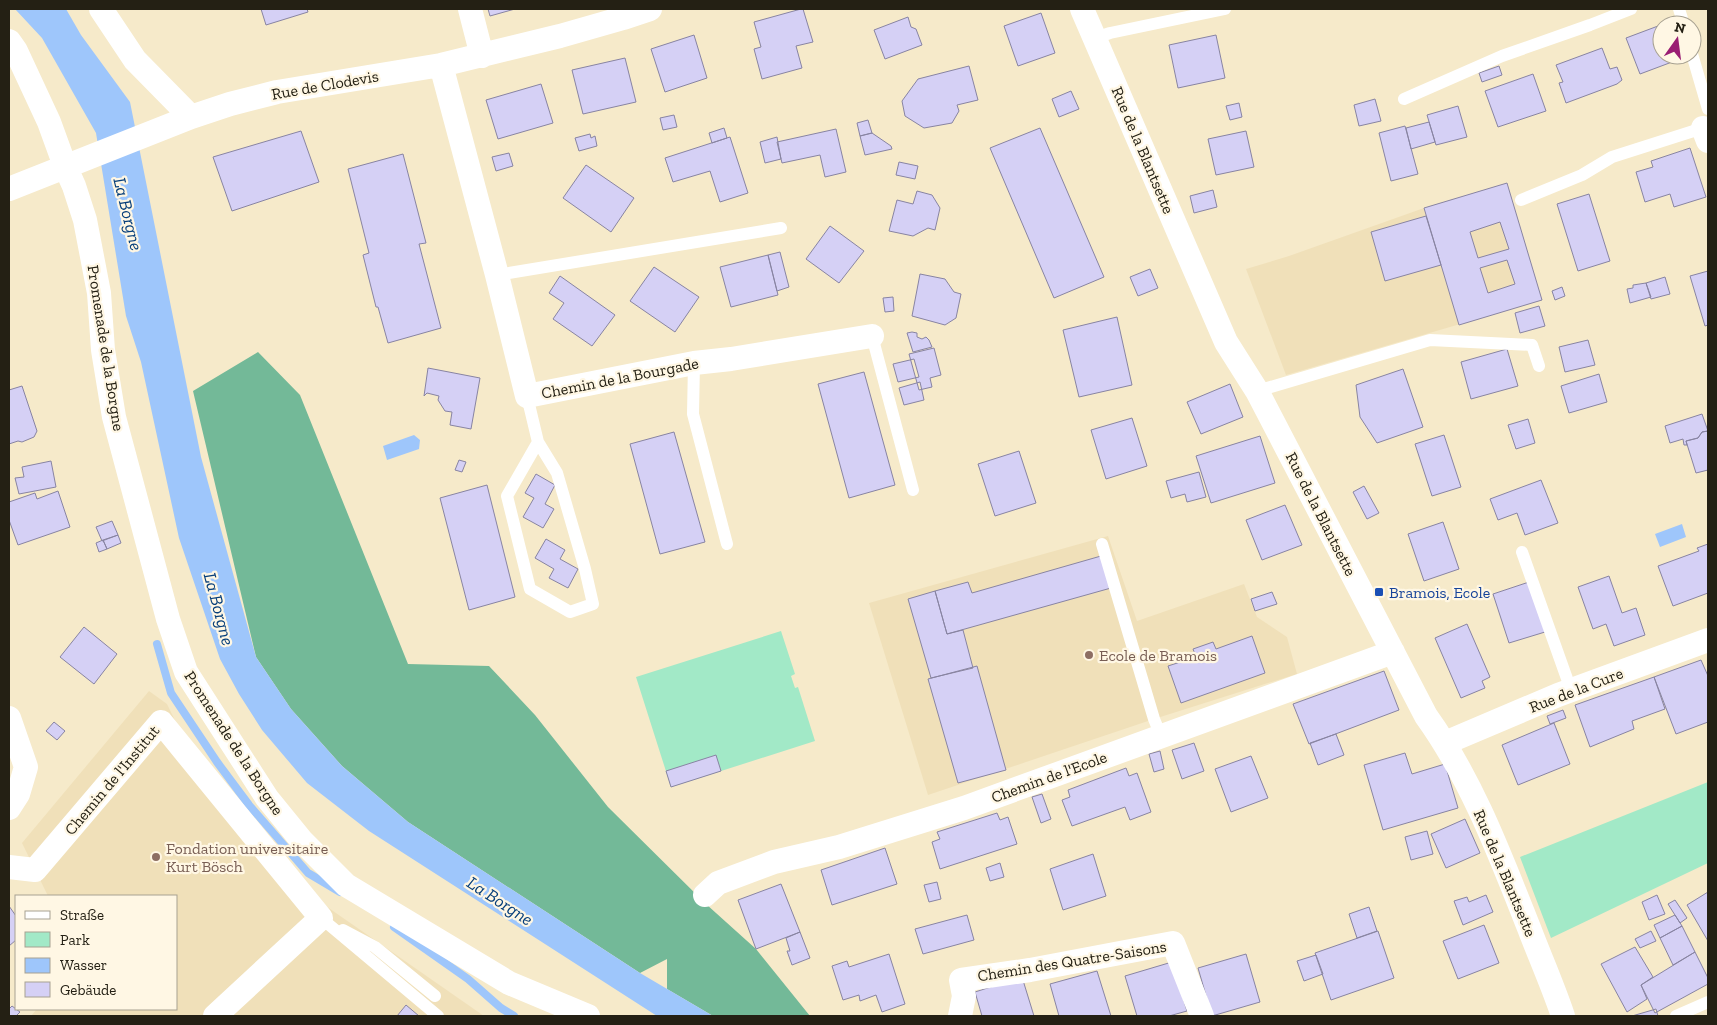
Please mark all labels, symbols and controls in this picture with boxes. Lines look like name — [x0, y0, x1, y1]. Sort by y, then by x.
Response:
north arrow — [1652, 15, 1702, 65]
text: N — [1673, 18, 1688, 37]
street label: Rue de Clodevis — [270, 66, 380, 104]
street label: Rue de la Blantsette — [1108, 84, 1178, 216]
water label: La Borgne — [108, 175, 148, 253]
street label: Promenade de la Borgne — [83, 264, 129, 432]
street label: Chemin de la Bourgade — [540, 353, 700, 403]
street label: Rue de la Blantsette — [1282, 449, 1360, 579]
water label: La Borgne — [199, 570, 239, 648]
place label: Bramois, Ecole — [1389, 583, 1490, 602]
marker: Bramois, Ecole — [1373, 586, 1385, 598]
place label: Ecole de Bramois — [1099, 646, 1217, 665]
marker: Ecole de Bramois — [1083, 649, 1095, 661]
street label: Rue de la Cure — [1526, 663, 1626, 717]
street label: Promenade de la Borgne — [180, 667, 288, 819]
street label: Chemin de l'Institut — [60, 721, 164, 839]
street label: Chemin de l'Ecole — [989, 747, 1109, 807]
street label: Rue de la Blantsette — [1470, 807, 1540, 939]
place label: Fondation universitaire Kurt Bösch — [166, 839, 328, 876]
marker: Fondation universitaire Kurt Bösch — [150, 851, 162, 863]
water label: La Borgne — [463, 872, 537, 931]
legend — [15, 895, 178, 1010]
text: Straße — [60, 906, 104, 924]
text: Park — [60, 931, 90, 949]
street label: Chemin des Quatre-Saisons — [976, 937, 1168, 985]
text: Wasser — [60, 956, 107, 974]
text: Gebäude — [60, 981, 116, 999]

